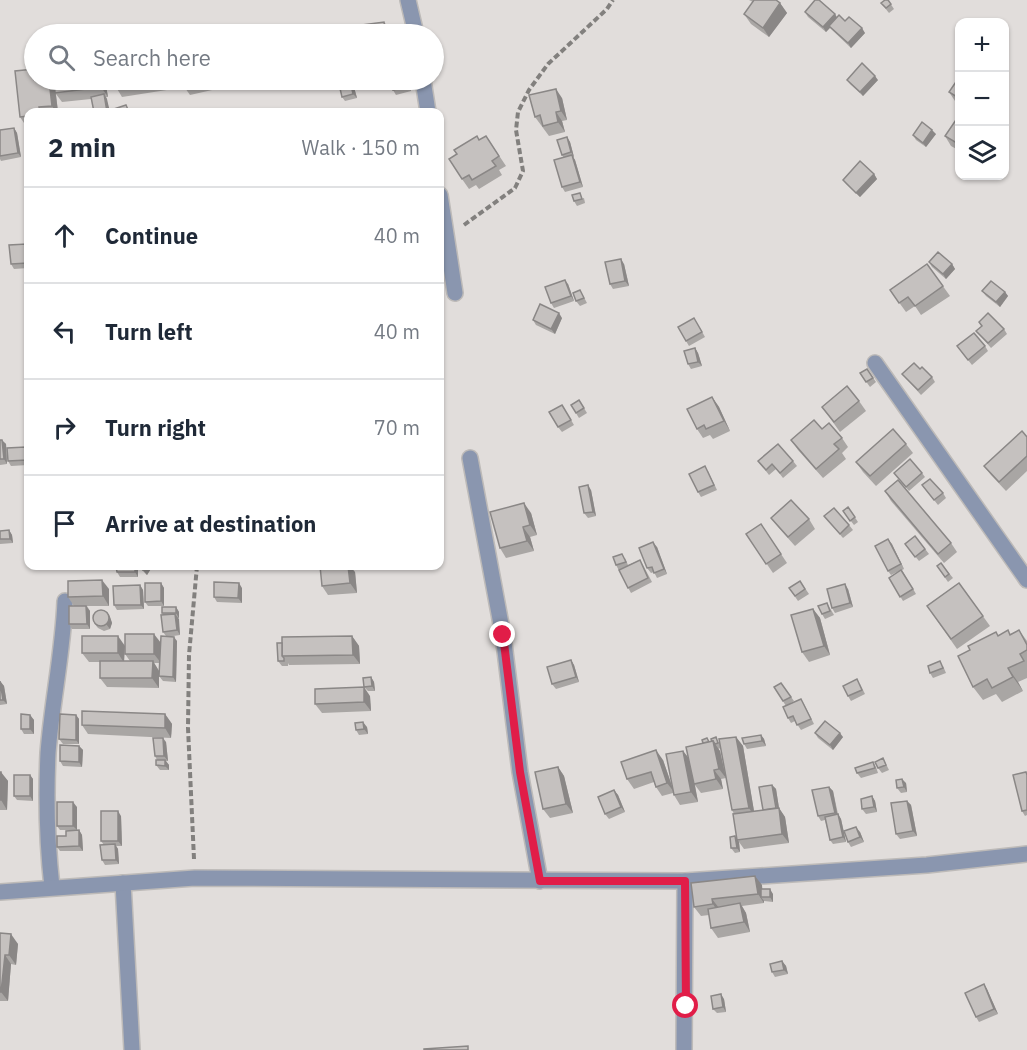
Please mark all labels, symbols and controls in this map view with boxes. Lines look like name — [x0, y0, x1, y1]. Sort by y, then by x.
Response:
map controls — [955, 18, 1009, 180]
button: + — [955, 18, 1009, 72]
search box — [24, 24, 444, 90]
icon: search — [45, 41, 78, 74]
text: Search here — [93, 43, 211, 72]
button: − — [955, 72, 1009, 126]
button: layers — [955, 126, 1009, 180]
text: 2 min — [48, 130, 116, 164]
text: Walk · 150 m — [302, 134, 420, 161]
icon: ahead — [48, 219, 81, 252]
text: Continue — [105, 221, 198, 250]
text: 40 m — [374, 222, 420, 249]
icon: left — [48, 315, 81, 348]
text: Turn left — [105, 317, 193, 346]
text: 40 m — [374, 318, 420, 345]
icon: right — [48, 411, 81, 444]
text: Turn right — [105, 413, 206, 442]
text: 70 m — [374, 414, 420, 441]
icon: arrive — [48, 507, 81, 540]
text: Arrive at destination — [105, 509, 316, 538]
route end — [489, 621, 515, 647]
route start — [672, 992, 698, 1018]

